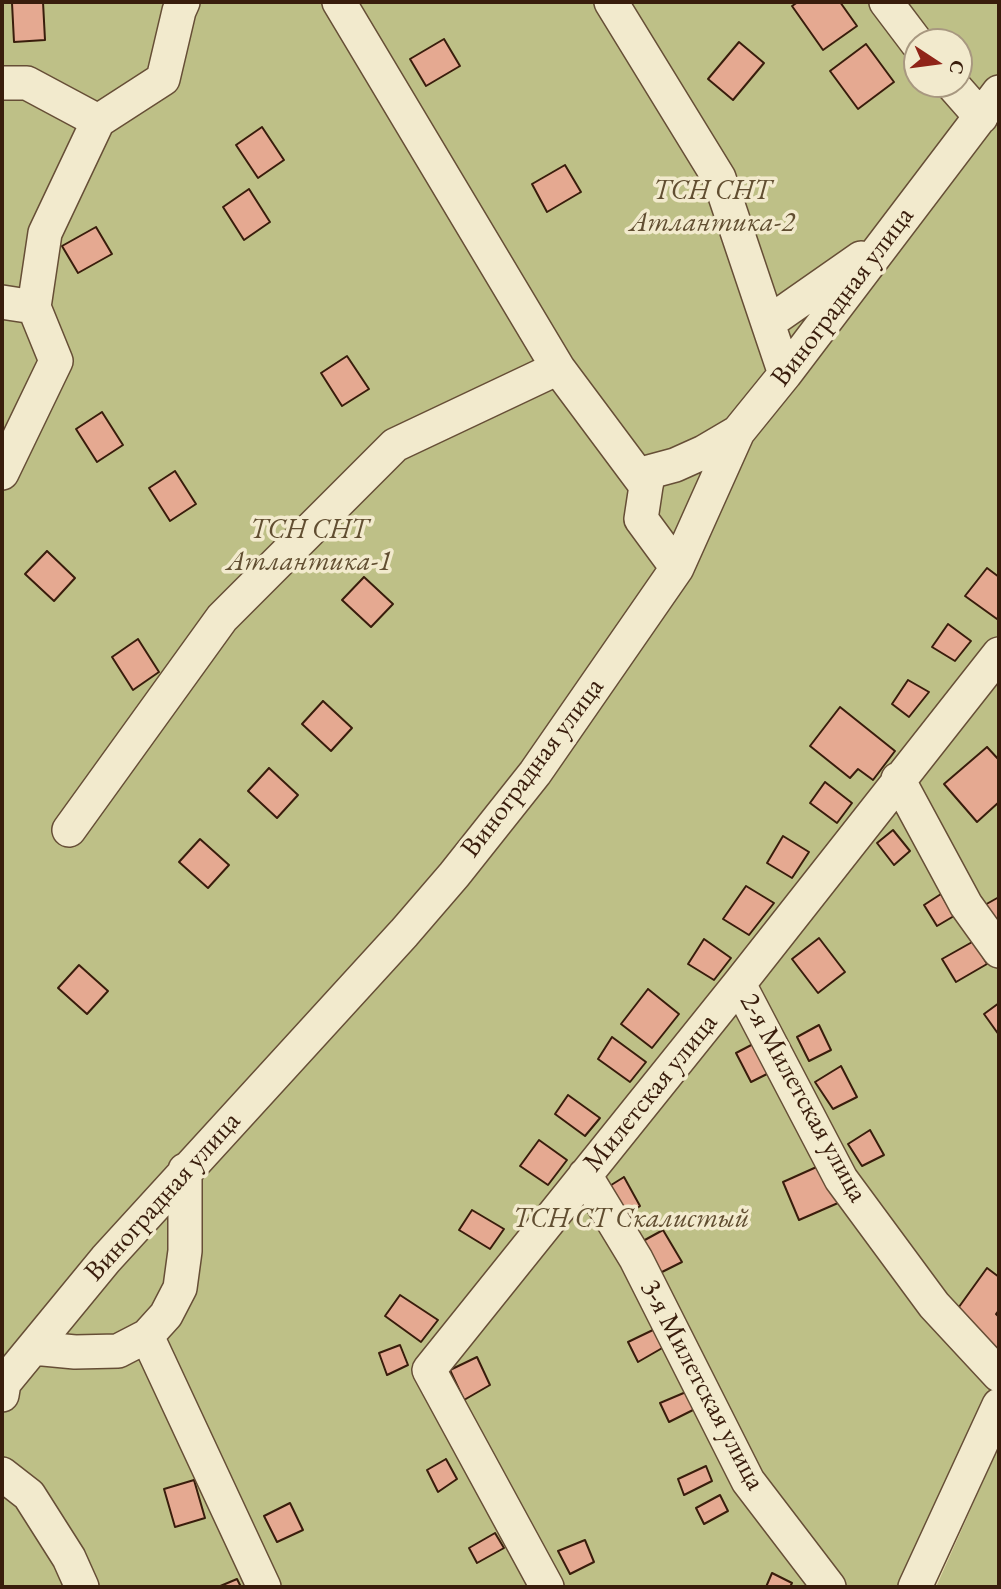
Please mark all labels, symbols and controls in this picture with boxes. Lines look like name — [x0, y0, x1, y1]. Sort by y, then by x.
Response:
north arrow — [903, 28, 973, 98]
text: С — [943, 58, 971, 77]
park label: ТСН СНТ Атлантика-2 — [629, 174, 795, 240]
street label: Виноградная улица — [764, 200, 922, 394]
park label: ТСН СНТ Атлантика-1 — [226, 513, 392, 579]
street label: Виноградная улица — [454, 671, 612, 865]
street label: 2-я Милетская улица — [732, 988, 874, 1208]
street label: Милетская улица — [577, 1007, 725, 1179]
street label: Виноградная улица — [78, 1105, 248, 1289]
park label: ТСН СТ Скалистый — [513, 1202, 749, 1236]
street label: 3-я Милетская улица — [632, 1274, 772, 1496]

